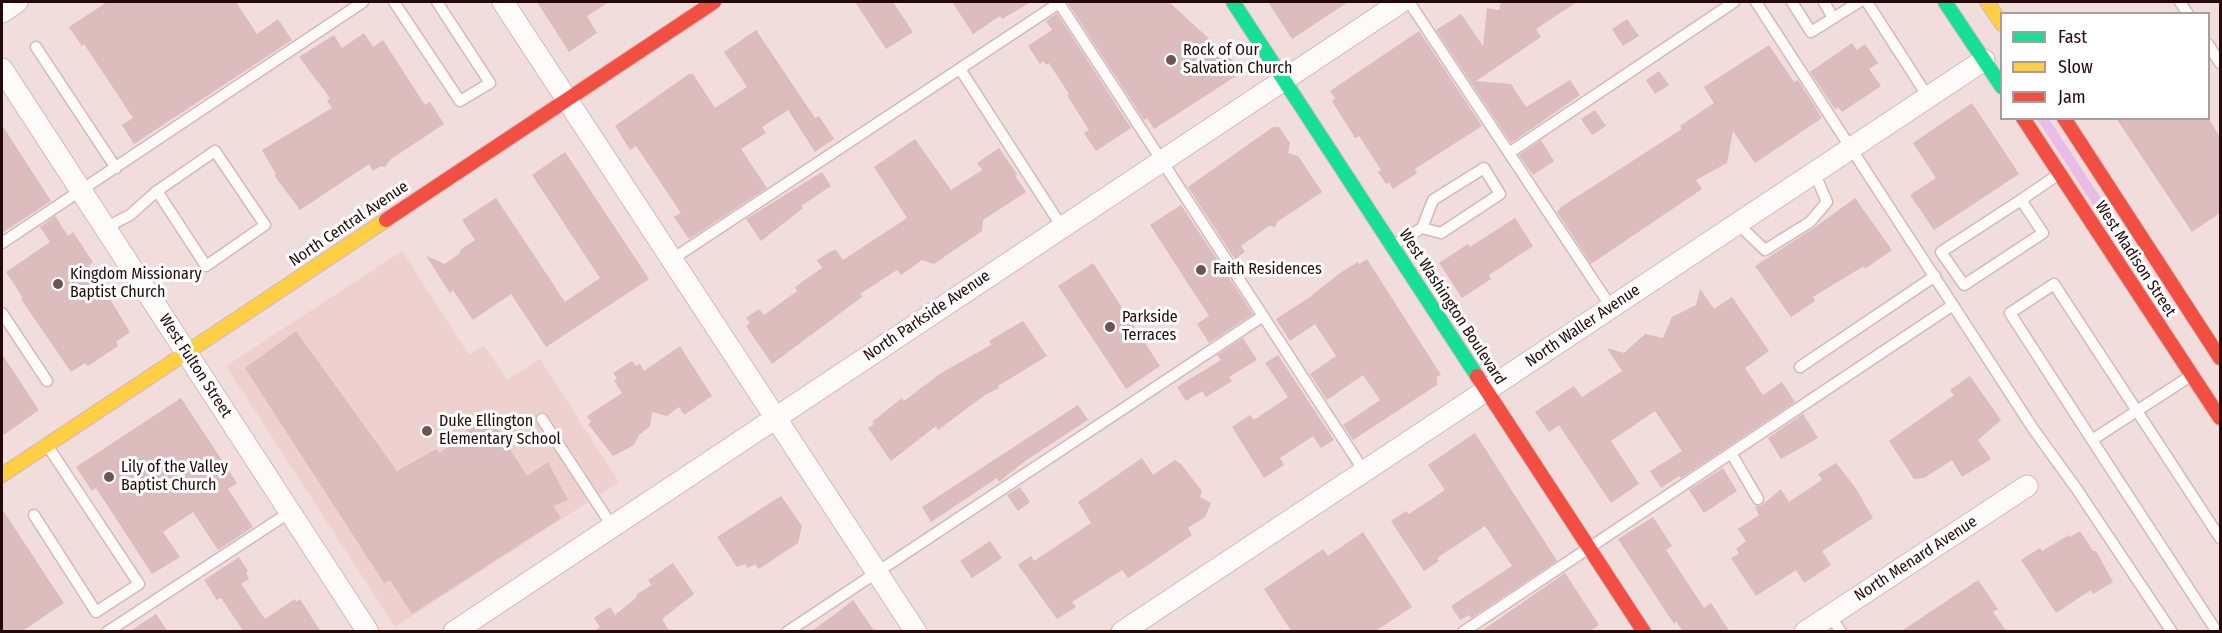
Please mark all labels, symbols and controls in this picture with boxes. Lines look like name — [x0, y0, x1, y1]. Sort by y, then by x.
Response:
legend — [2000, 12, 2210, 120]
text: Fast — [2058, 26, 2087, 48]
place label: Rock of Our Salvation Church — [1183, 41, 1292, 79]
marker: Rock of Our Salvation Church — [1164, 53, 1178, 67]
text: Slow — [2058, 56, 2093, 78]
text: Jam — [2058, 86, 2086, 108]
street label: North Central Avenue — [286, 177, 412, 271]
street label: West Madison Street — [2090, 198, 2180, 320]
street label: West Washington Boulevard — [1394, 226, 1510, 388]
place label: Faith Residences — [1213, 260, 1322, 280]
marker: Faith Residences — [1194, 263, 1208, 277]
place label: Kingdom Missionary Baptist Church — [70, 265, 202, 303]
street label: North Parkside Avenue — [860, 266, 994, 366]
marker: Kingdom Missionary Baptist Church — [51, 277, 65, 291]
street label: North Waller Avenue — [1522, 281, 1644, 371]
place label: Parkside Terraces — [1122, 308, 1178, 346]
street label: West Fulton Street — [154, 311, 236, 421]
marker: Parkside Terraces — [1103, 320, 1117, 334]
place label: Duke Ellington Elementary School — [439, 412, 561, 450]
marker: Duke Ellington Elementary School — [420, 424, 434, 438]
place label: Lily of the Valley Baptist Church — [121, 458, 228, 496]
marker: Lily of the Valley Baptist Church — [102, 470, 116, 484]
street label: North Menard Avenue — [1851, 512, 1981, 606]

